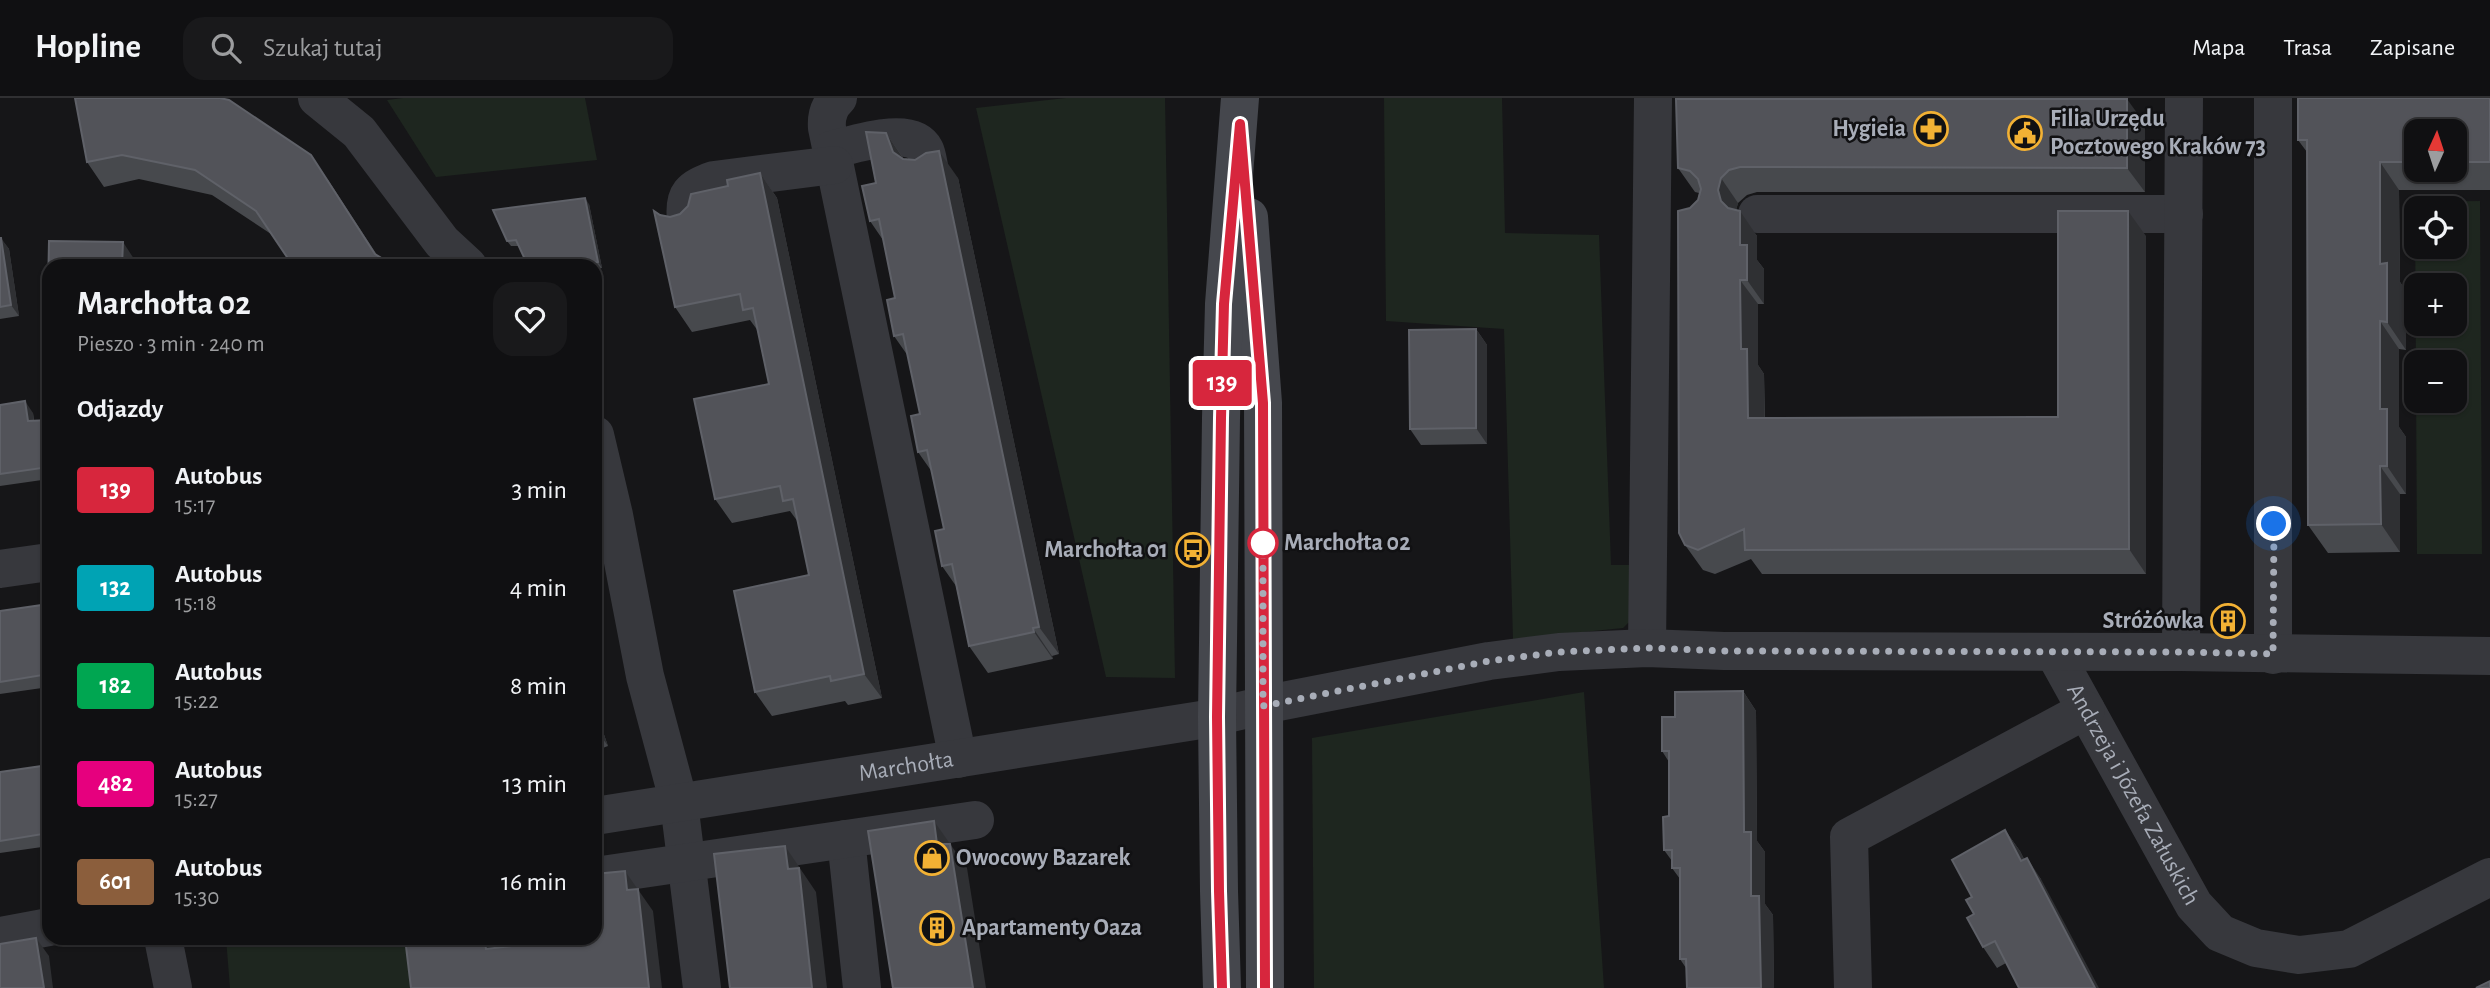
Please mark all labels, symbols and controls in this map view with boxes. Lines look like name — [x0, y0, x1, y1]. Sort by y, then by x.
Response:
search box — [183, 17, 673, 80]
icon: search — [207, 29, 245, 67]
text: Hopline — [35, 31, 141, 64]
text: Szukaj tutaj — [263, 35, 383, 61]
text: Mapa — [2192, 36, 2245, 60]
text: Trasa — [2283, 36, 2332, 60]
text: Zapisane — [2370, 36, 2455, 60]
place label: Filia Urzędu Pocztowego Kraków 73 — [2050, 107, 2266, 159]
pharmacy icon: Hygieia — [1912, 110, 1950, 148]
public building icon: Filia Urzędu Pocztowego Kraków 73 — [2006, 114, 2044, 152]
place label: Hygieia — [1832, 117, 1906, 141]
north arrow — [2404, 119, 2468, 182]
map controls — [2404, 119, 2467, 413]
button: locate — [2404, 196, 2467, 259]
button: + — [2404, 273, 2467, 336]
button: heart — [493, 282, 567, 356]
text: Marchołta 02 — [77, 288, 251, 321]
text: Pieszo · 3 min · 240 m — [77, 333, 265, 356]
button: − — [2404, 350, 2467, 413]
line badge: 139 — [1182, 360, 1262, 406]
text: 139 — [1207, 371, 1237, 395]
text: Odjazdy — [77, 396, 163, 422]
text: Autobus — [175, 463, 262, 489]
text: 3 min — [511, 477, 567, 503]
text: 139 — [100, 478, 131, 502]
text: 15:17 — [175, 494, 215, 517]
your location — [2256, 506, 2291, 541]
marker: Marchołta 02 — [1248, 528, 1278, 558]
bus stop icon: Marchołta 01 — [1174, 531, 1212, 569]
place label: Marchołta 02 — [1284, 531, 1410, 555]
place label: Marchołta 01 — [1044, 538, 1168, 562]
text: Autobus — [175, 561, 262, 587]
text: 4 min — [510, 575, 567, 601]
text: 132 — [100, 576, 131, 600]
text: 15:18 — [175, 592, 217, 615]
building icon: Stróżówka — [2209, 602, 2247, 640]
place label: Stróżówka — [2103, 609, 2204, 633]
text: Autobus — [175, 659, 262, 685]
text: 8 min — [510, 673, 567, 699]
text: 182 — [100, 674, 131, 698]
street label: Andrzeja i Józefa Załuskich — [2062, 680, 2204, 909]
text: 15:22 — [175, 690, 219, 713]
street label: Marchołta — [857, 747, 955, 786]
text: Autobus — [175, 757, 262, 783]
text: 13 min — [503, 771, 567, 797]
text: 482 — [98, 772, 133, 796]
text: 15:27 — [175, 788, 218, 811]
shop icon: Owocowy Bazarek — [913, 839, 951, 877]
place label: Owocowy Bazarek — [956, 846, 1130, 870]
text: Autobus — [175, 855, 262, 881]
text: 16 min — [501, 869, 567, 895]
text: 601 — [99, 870, 132, 894]
text: 15:30 — [175, 886, 219, 909]
building icon: Apartamenty Oaza — [918, 909, 956, 947]
place label: Apartamenty Oaza — [962, 916, 1142, 940]

